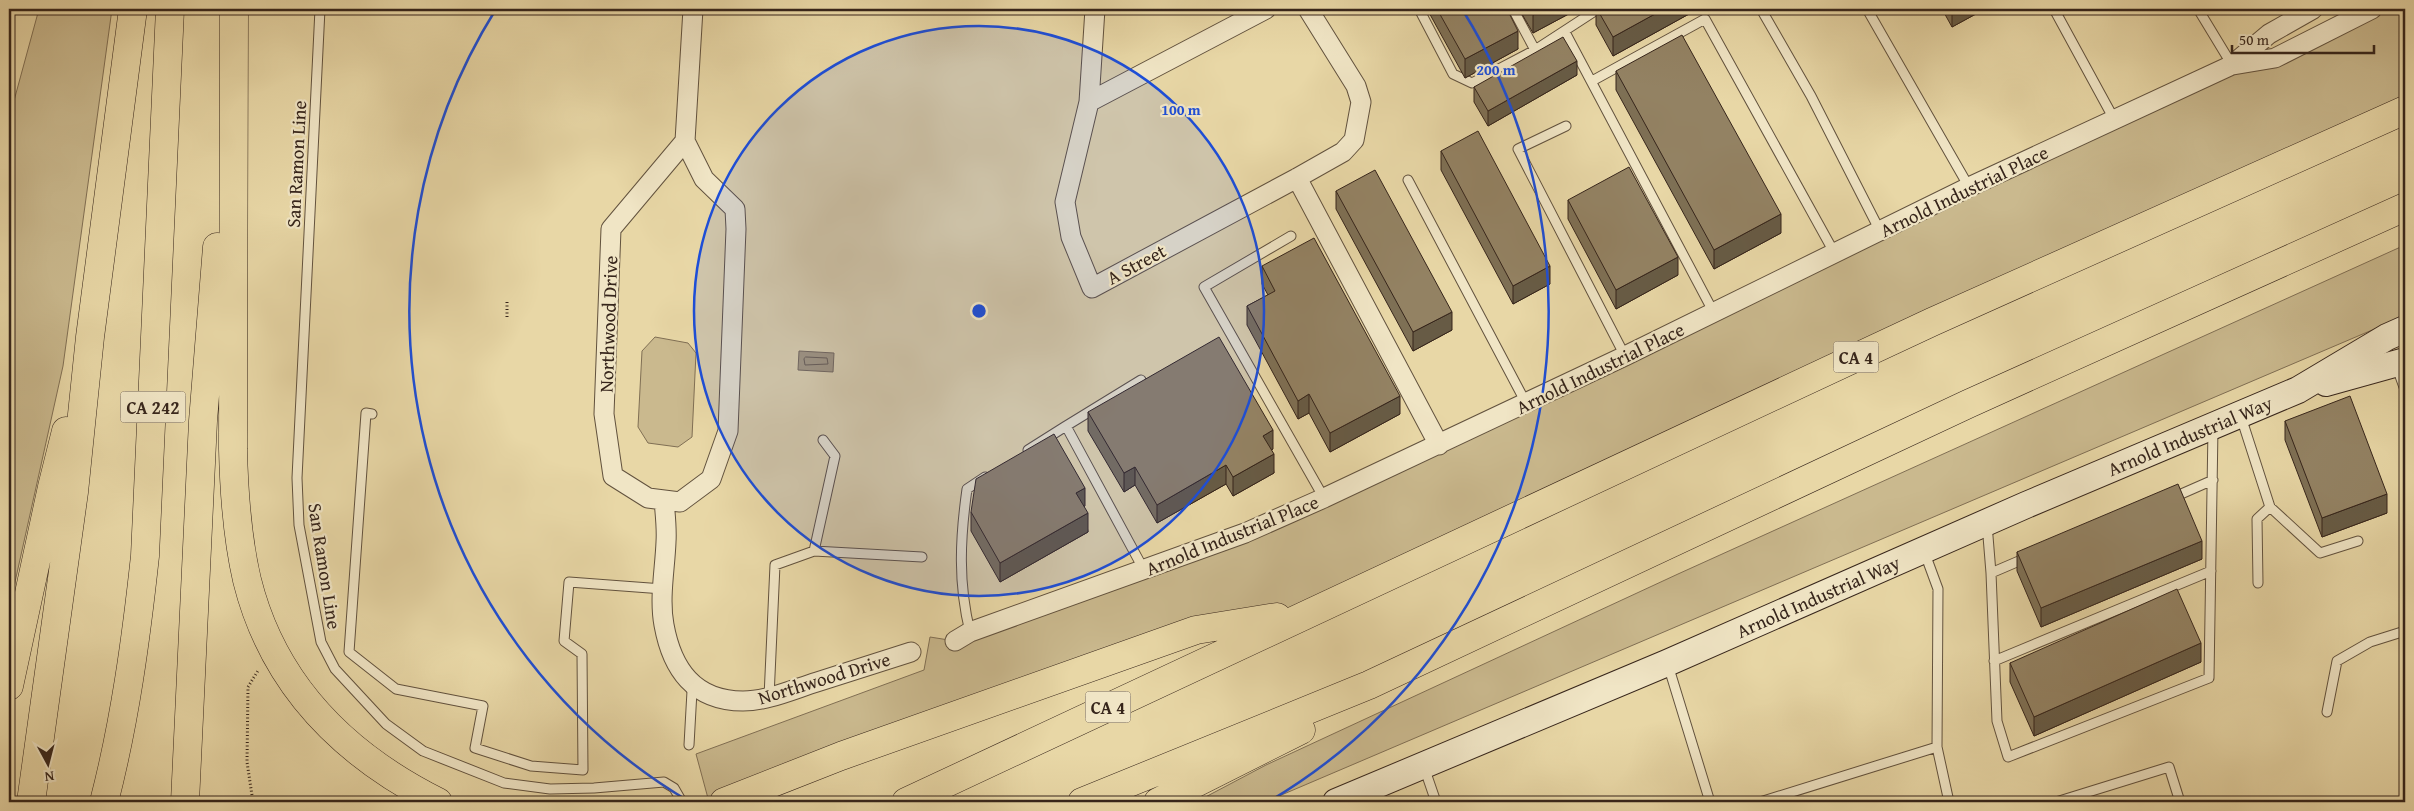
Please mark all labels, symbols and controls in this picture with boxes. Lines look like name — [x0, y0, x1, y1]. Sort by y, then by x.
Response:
scale bar — [2232, 22, 2374, 54]
text: 50 m — [2239, 29, 2270, 50]
text: 200 m — [1476, 59, 1516, 80]
text: 100 m — [1161, 99, 1201, 120]
street label: San Ramon Line — [279, 100, 313, 228]
street label: Arnold Industrial Place — [1875, 138, 2053, 244]
street label: A Street — [1101, 237, 1171, 291]
street label: Northwood Drive — [592, 255, 624, 393]
centre of rings — [970, 302, 988, 320]
street label: Arnold Industrial Place — [1511, 315, 1689, 421]
road number: CA 4 — [1834, 342, 1878, 372]
street label: Arnold Industrial Way — [2103, 388, 2277, 483]
road number: CA 242 — [120, 392, 186, 422]
street label: Arnold Industrial Place — [1141, 488, 1323, 582]
street label: San Ramon Line — [301, 501, 349, 631]
street label: Arnold Industrial Way — [1732, 548, 1905, 645]
street label: Northwood Drive — [754, 645, 894, 711]
road number: CA 4 — [1086, 692, 1130, 722]
north arrow — [22, 738, 72, 788]
text: N — [43, 766, 55, 787]

